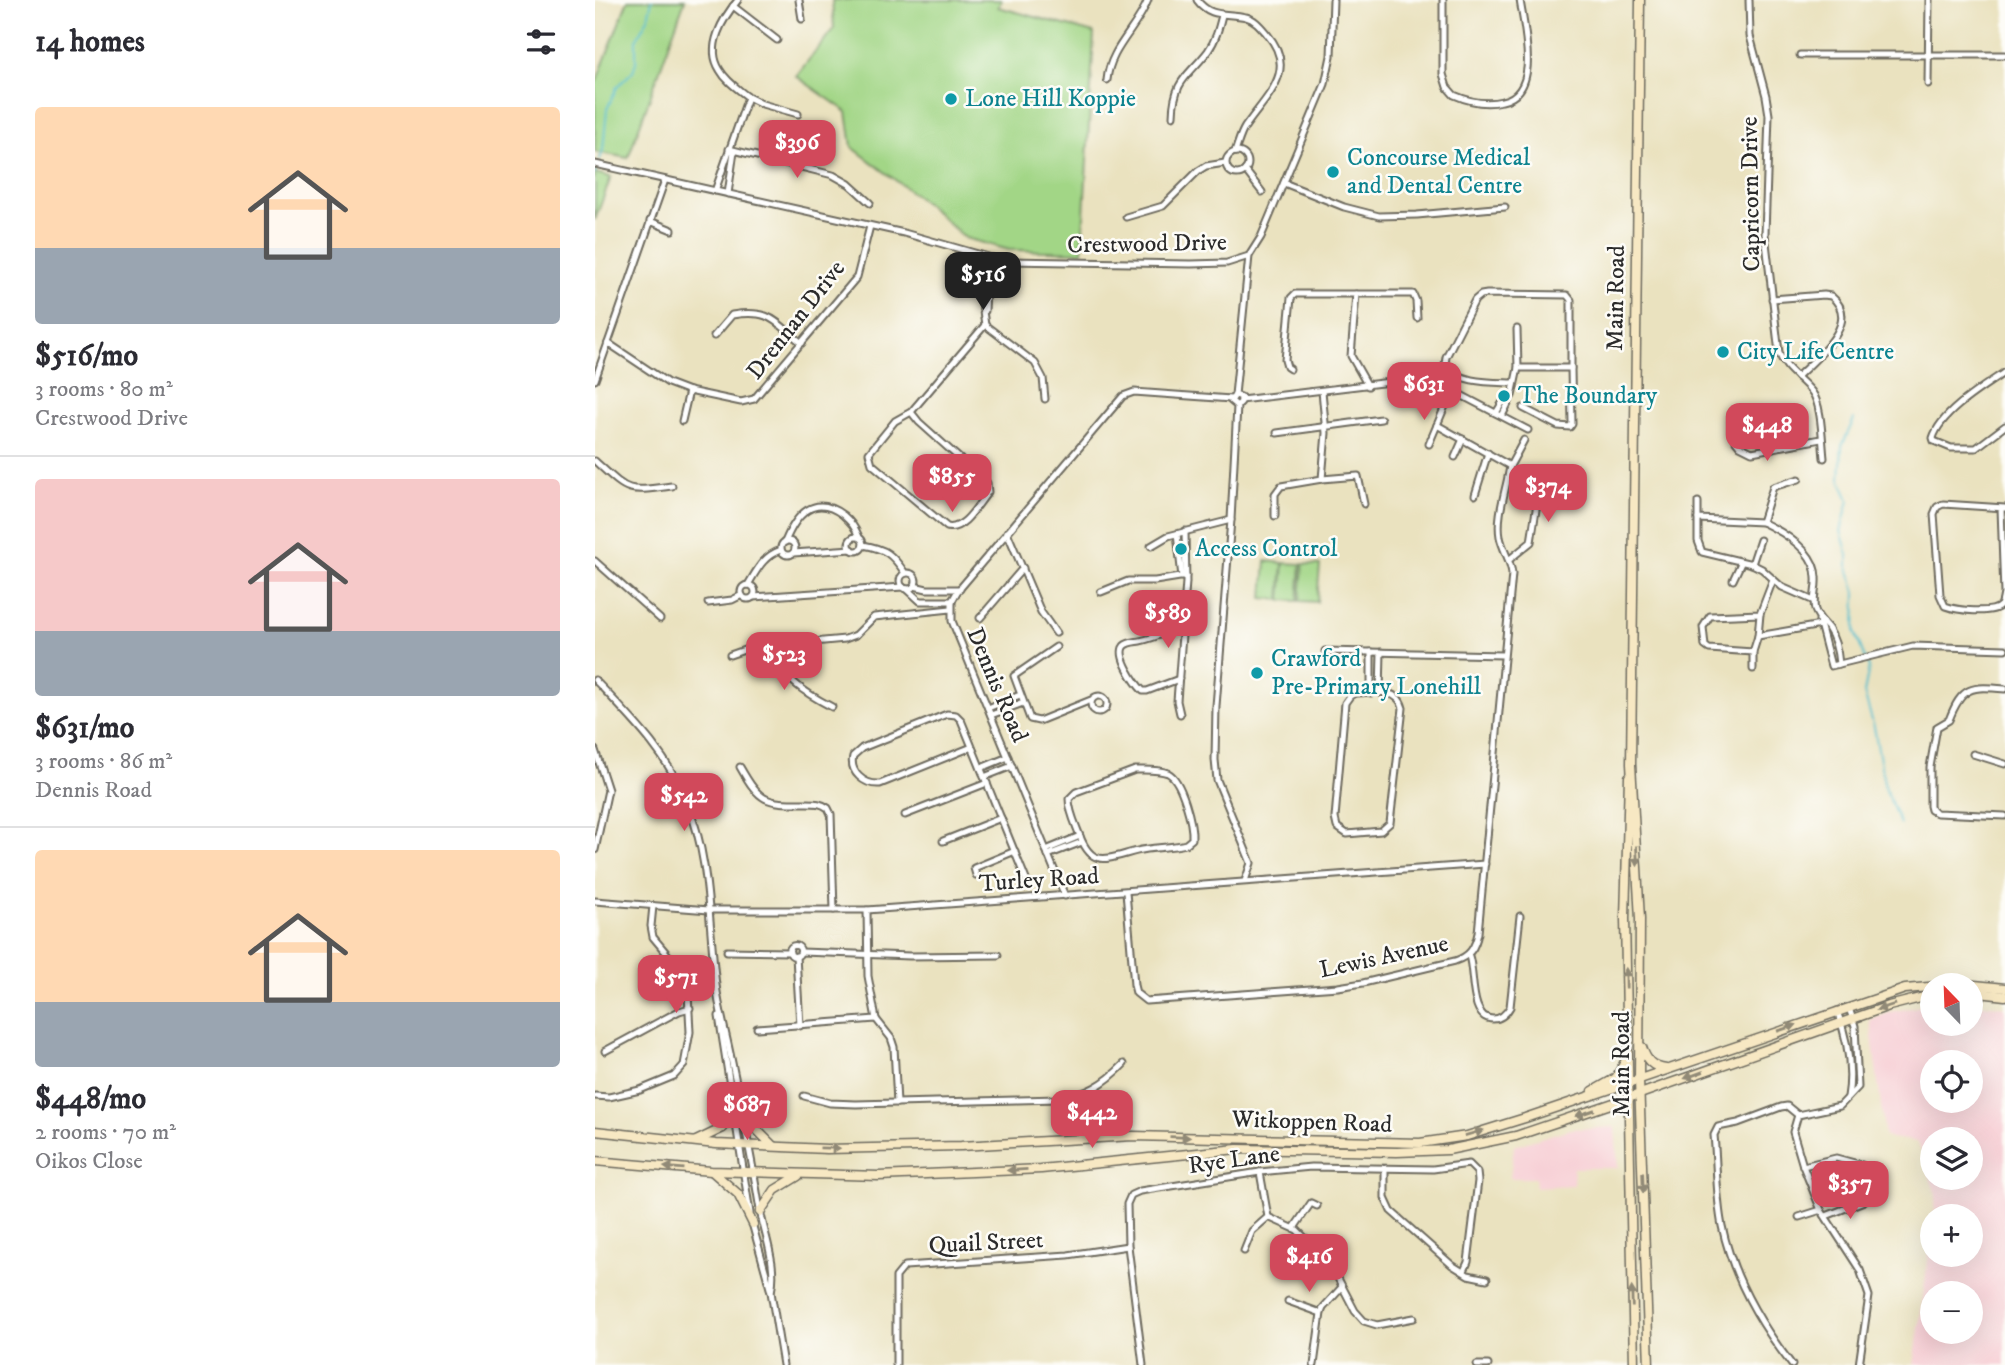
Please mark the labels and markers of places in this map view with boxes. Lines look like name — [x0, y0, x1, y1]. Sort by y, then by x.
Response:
place label: Lone Hill Koppie — [965, 84, 1136, 114]
marker: Lone Hill Koppie — [943, 91, 959, 107]
pin: $396 — [756, 120, 838, 180]
place label: Concourse Medical and Dental Centre — [1347, 143, 1531, 201]
marker: Concourse Medical and Dental Centre — [1325, 164, 1341, 180]
pin: $516 — [942, 252, 1024, 312]
place label: City Life Centre — [1737, 337, 1894, 367]
marker: City Life Centre — [1715, 344, 1731, 360]
pin: $631 — [1383, 362, 1465, 422]
place label: The Boundary — [1518, 381, 1658, 411]
marker: The Boundary — [1496, 388, 1512, 404]
pin: $448 — [1726, 404, 1808, 463]
pin: $855 — [911, 454, 993, 514]
pin: $374 — [1507, 464, 1589, 524]
place label: Access Control — [1195, 534, 1338, 564]
marker: Access Control — [1173, 541, 1189, 557]
pin: $589 — [1127, 590, 1209, 650]
pin: $523 — [743, 632, 825, 692]
place label: Crawford Pre-Primary Lonehill — [1271, 644, 1482, 702]
marker: Crawford Pre-Primary Lonehill — [1249, 665, 1265, 681]
pin: $542 — [643, 774, 725, 833]
pin: $571 — [635, 956, 717, 1015]
pin: $687 — [706, 1082, 788, 1142]
pin: $442 — [1051, 1090, 1133, 1150]
pin: $357 — [1809, 1162, 1891, 1221]
pin: $416 — [1268, 1234, 1350, 1294]

